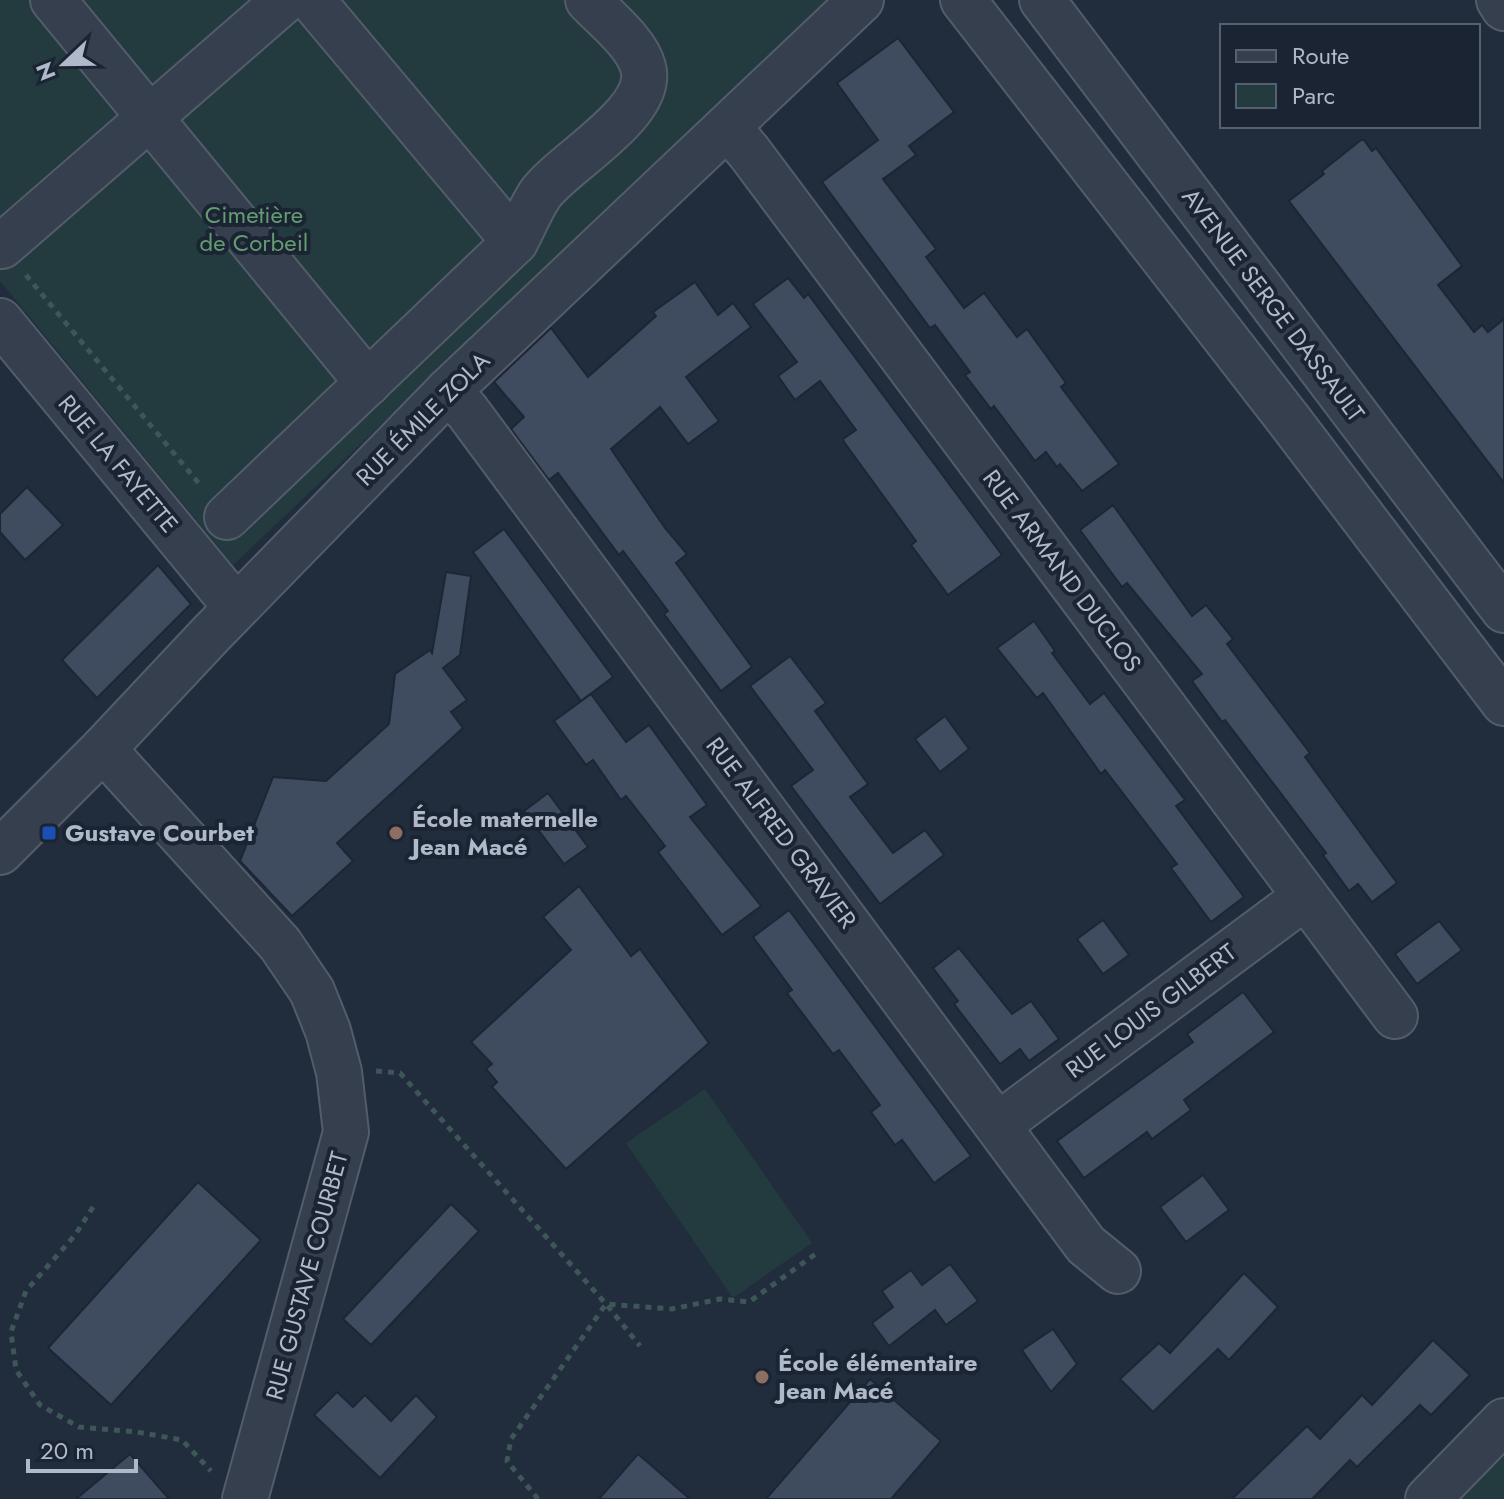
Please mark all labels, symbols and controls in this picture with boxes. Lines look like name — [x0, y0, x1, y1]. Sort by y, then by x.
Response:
north arrow — [24, 24, 104, 104]
legend — [1220, 24, 1480, 128]
text: Route — [1292, 38, 1349, 73]
text: N — [27, 57, 64, 86]
text: Parc — [1292, 78, 1335, 113]
street label: AVENUE SERGE DASSAULT — [1174, 181, 1373, 429]
park label: Cimetière de Corbeil — [200, 197, 308, 260]
street label: RUE ÉMILE ZOLA — [348, 344, 498, 494]
street label: RUE LA FAYETTE — [50, 387, 187, 540]
street label: RUE ARMAND DUCLOS — [975, 462, 1150, 679]
street label: RUE ALFRED GRAVIER — [698, 730, 865, 936]
place label: École maternelle Jean Macé — [408, 801, 598, 864]
place label: Gustave Courbet — [65, 815, 254, 850]
marker: Gustave Courbet — [40, 824, 58, 842]
marker: École maternelle Jean Macé — [387, 824, 405, 842]
street label: RUE LOUIS GILBERT — [1058, 935, 1243, 1086]
street label: RUE GUSTAVE COURBET — [257, 1148, 357, 1404]
place label: École élémentaire Jean Macé — [774, 1345, 978, 1408]
marker: École élémentaire Jean Macé — [753, 1368, 771, 1386]
scale bar — [28, 1423, 136, 1473]
text: 20 m — [40, 1433, 94, 1468]

